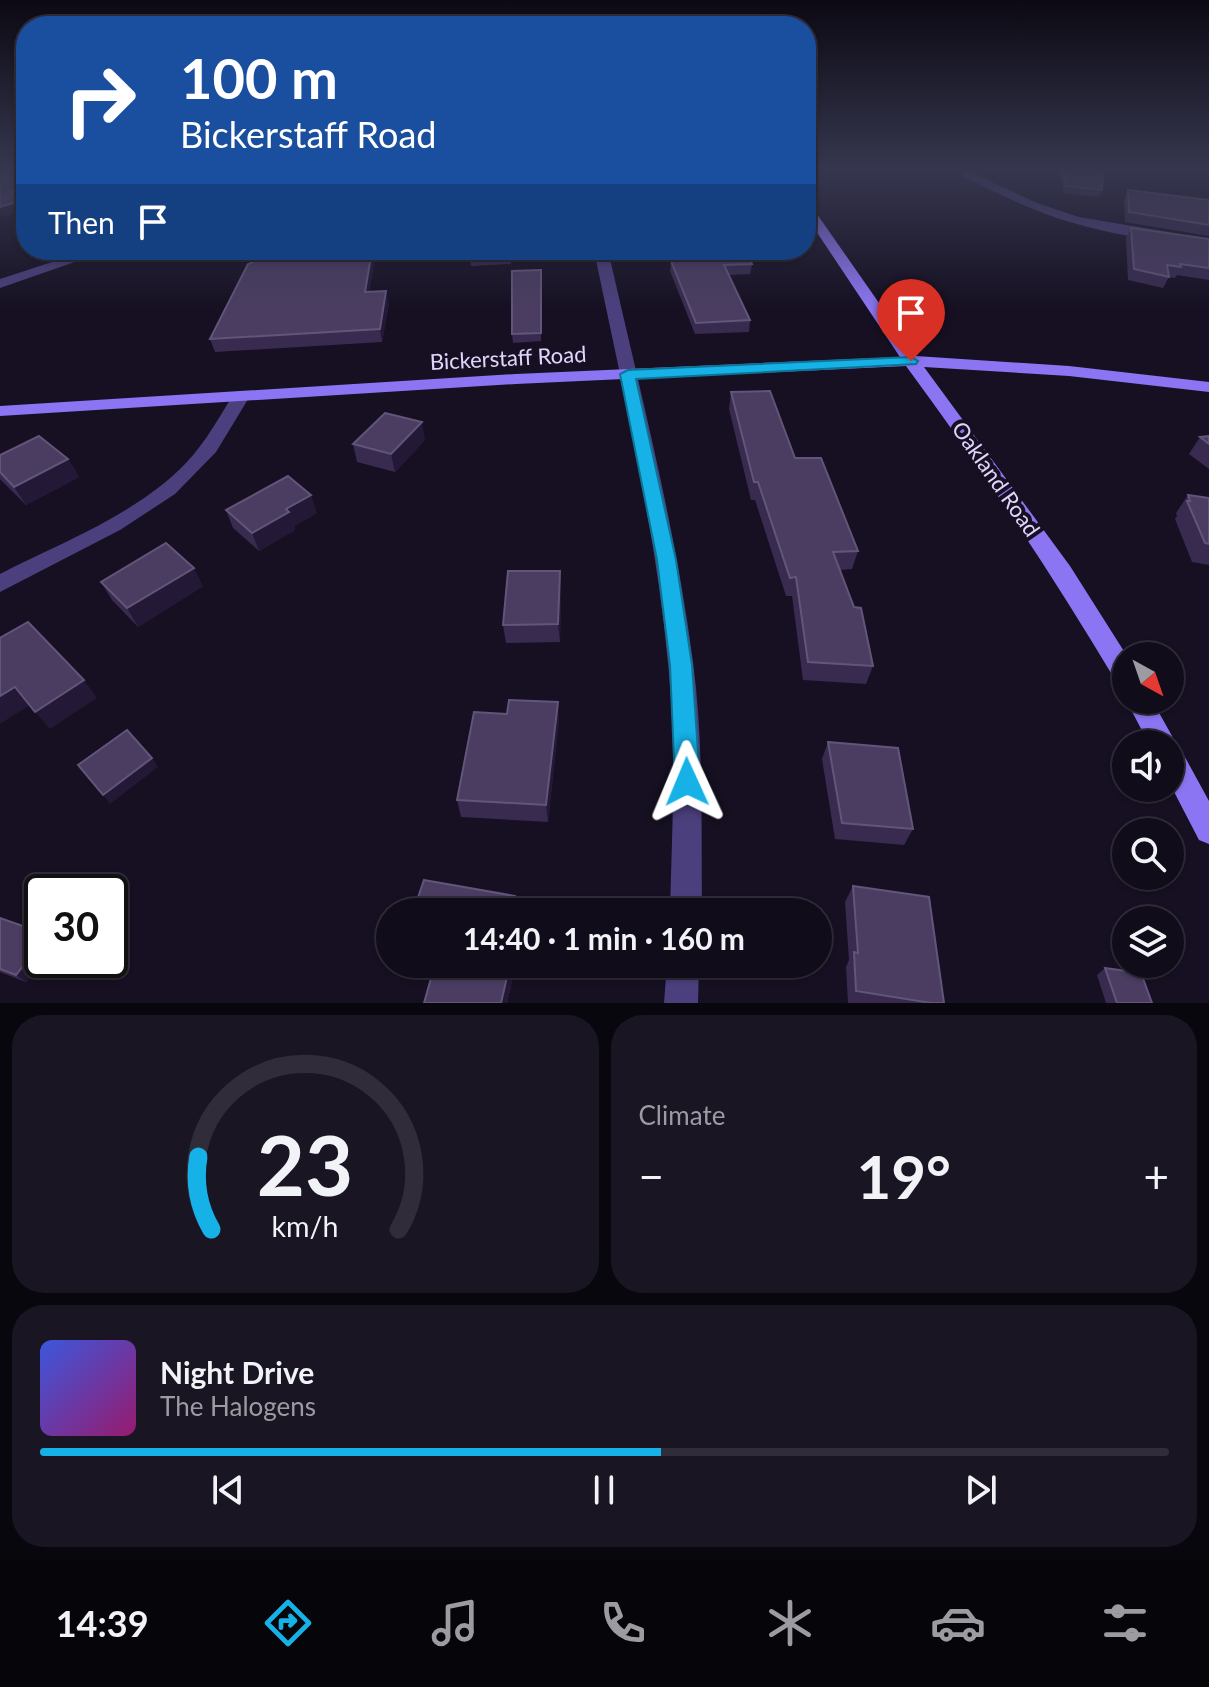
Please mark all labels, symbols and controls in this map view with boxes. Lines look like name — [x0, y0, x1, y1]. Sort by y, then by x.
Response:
text: 100 m — [180, 44, 338, 111]
icon: right — [48, 48, 152, 152]
text: Bickerstaff Road — [180, 112, 436, 156]
icon: arrive — [131, 200, 175, 244]
text: Then — [48, 204, 115, 240]
pin — [877, 279, 945, 361]
icon: arrive — [889, 291, 933, 335]
street label: Bickerstaff Road — [429, 340, 587, 375]
street label: Oakland Road — [947, 416, 1046, 542]
north arrow — [1112, 642, 1184, 714]
map controls — [1112, 642, 1184, 978]
button: sound — [1112, 730, 1184, 802]
position arrow — [645, 740, 729, 824]
button: search — [1112, 818, 1184, 890]
speed limit sign: 30 — [24, 874, 128, 978]
button: layers — [1112, 906, 1184, 978]
text: 14:40 · 1 min · 160 m — [463, 920, 745, 956]
text: Climate — [639, 1099, 725, 1131]
text: 23 — [257, 1114, 354, 1214]
text: 19° — [856, 1140, 951, 1212]
text: − — [639, 1150, 664, 1202]
text: + — [1143, 1150, 1169, 1202]
text: km/h — [272, 1209, 339, 1243]
text: Night Drive — [160, 1354, 314, 1390]
text: The Halogens — [160, 1390, 316, 1422]
icon: previous — [206, 1468, 250, 1512]
icon: pause — [582, 1468, 626, 1512]
icon: next — [959, 1468, 1003, 1512]
icon: directions — [260, 1595, 316, 1651]
icon: music — [427, 1595, 483, 1651]
icon: phone — [595, 1595, 651, 1651]
icon: climate — [762, 1595, 818, 1651]
icon: car — [930, 1595, 986, 1651]
icon: filters — [1097, 1595, 1153, 1651]
text: 14:39 — [56, 1601, 149, 1645]

